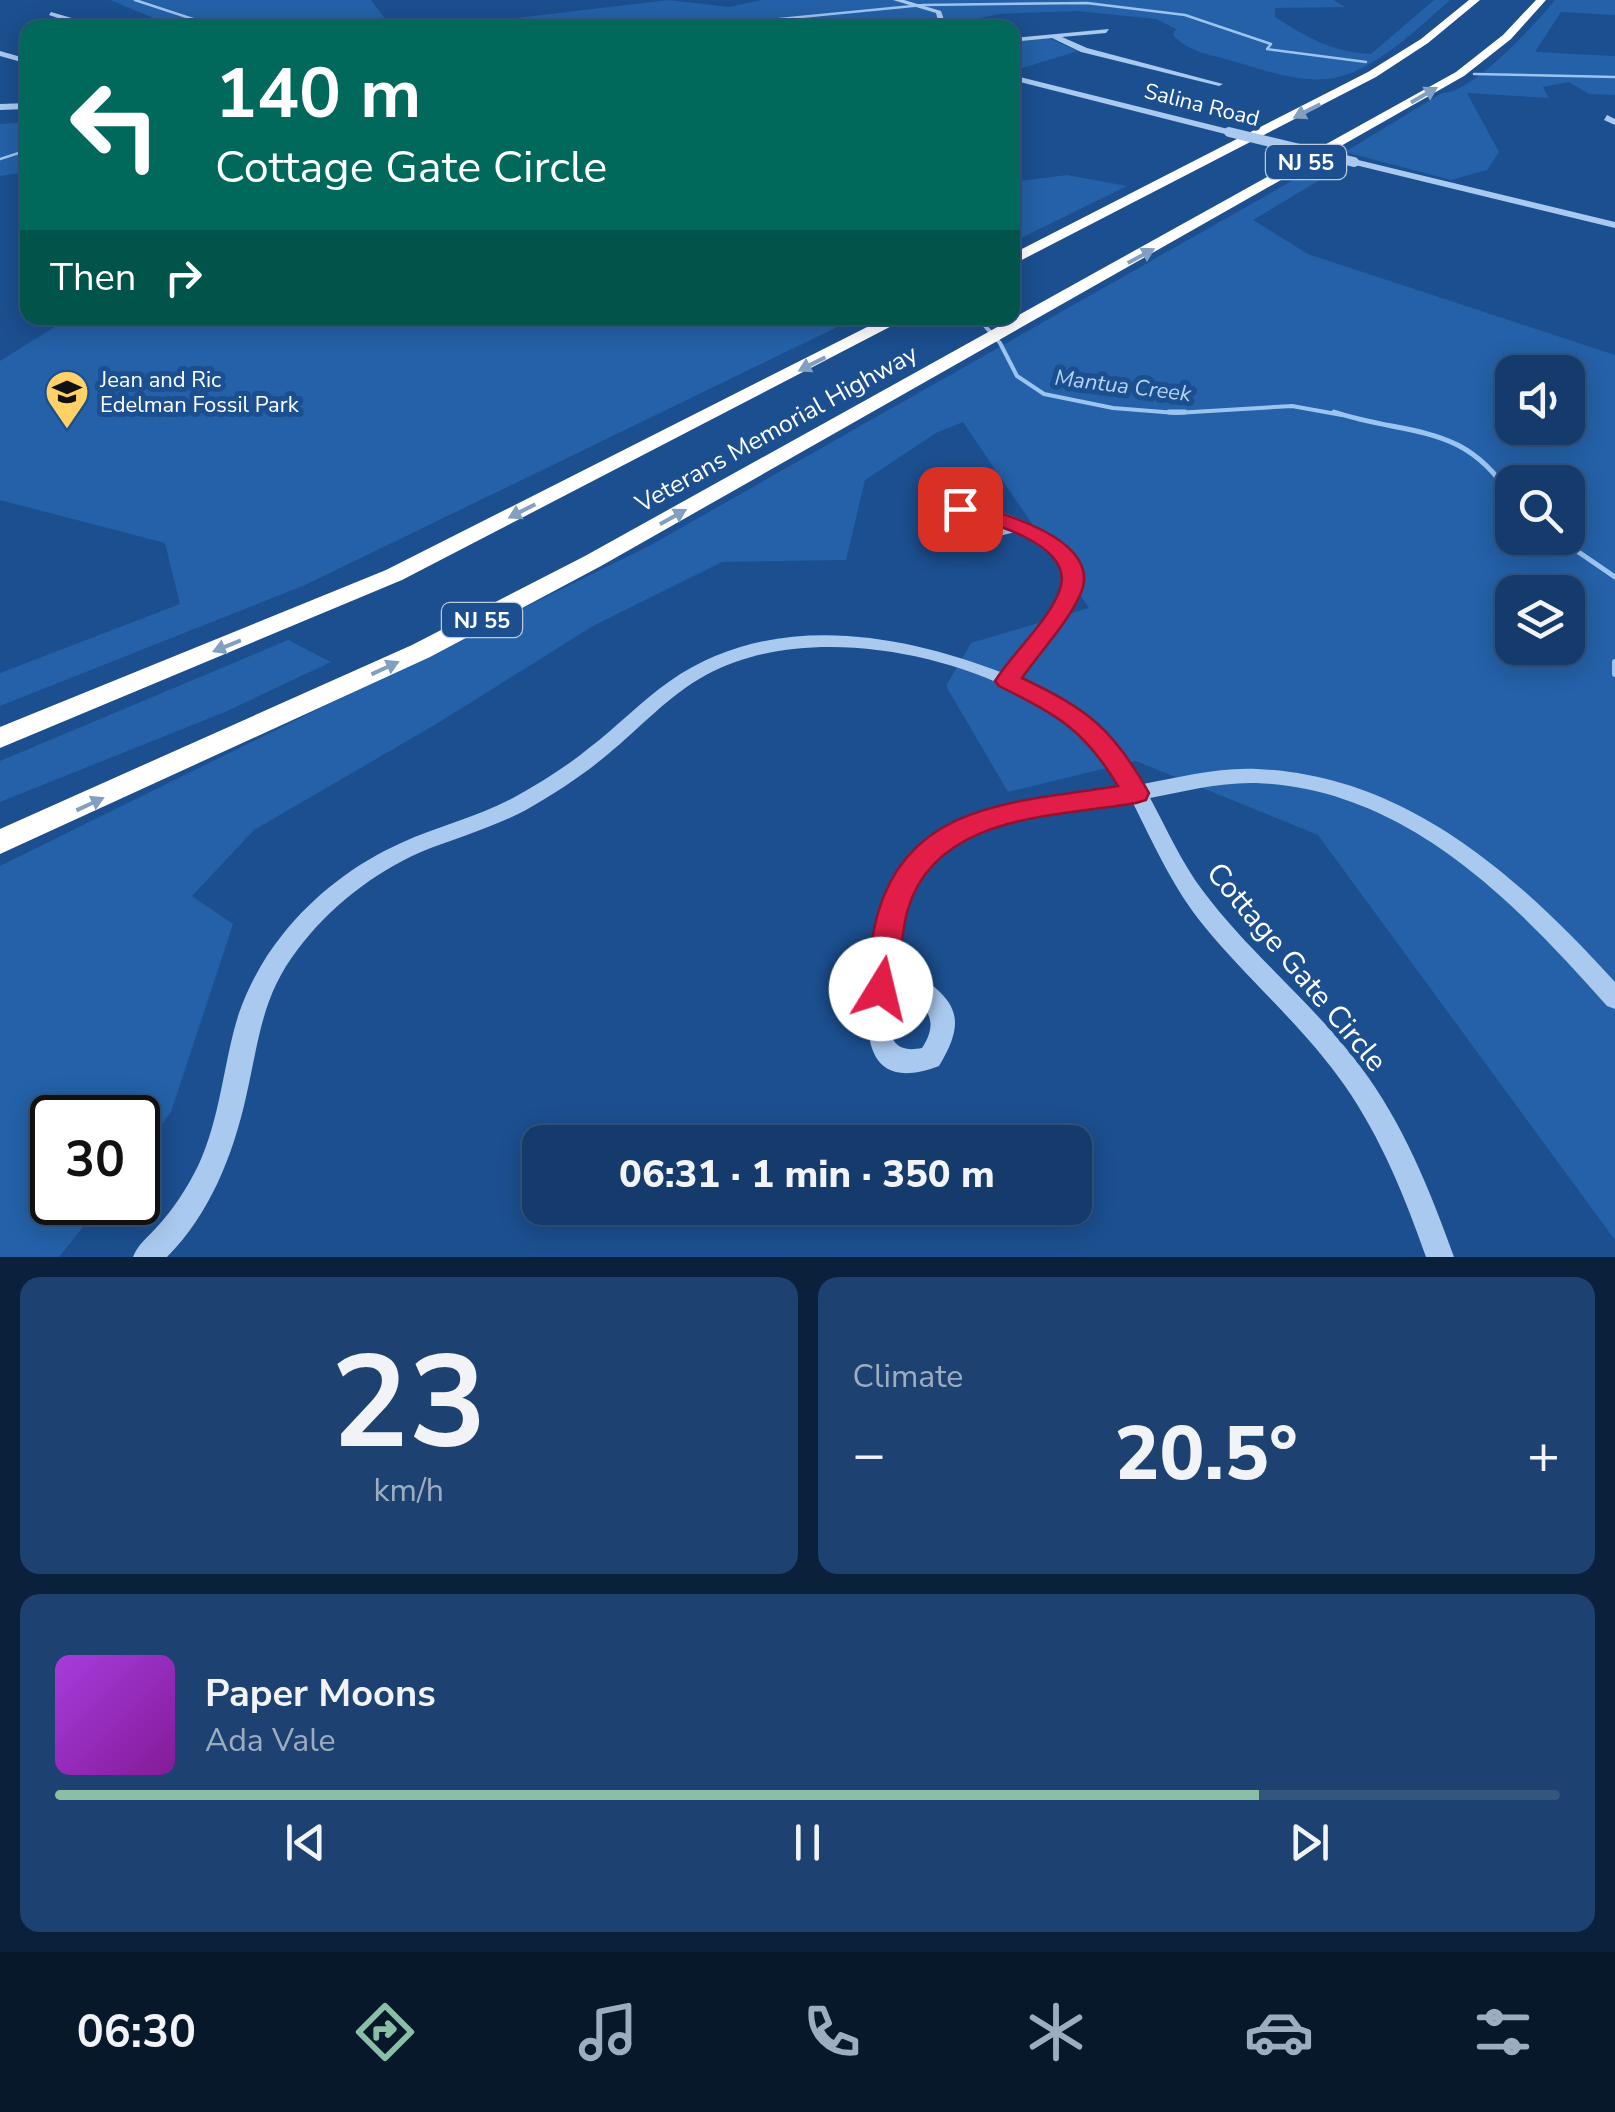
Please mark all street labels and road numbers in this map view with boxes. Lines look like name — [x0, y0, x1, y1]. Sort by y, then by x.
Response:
street label: Salina Road — [1141, 76, 1263, 134]
road number: NJ 55 — [1266, 145, 1346, 179]
street label: Veterans Memorial Highway — [628, 337, 924, 521]
road number: NJ 55 — [442, 603, 522, 637]
street label: Cottage Gate Circle — [1197, 854, 1396, 1081]

